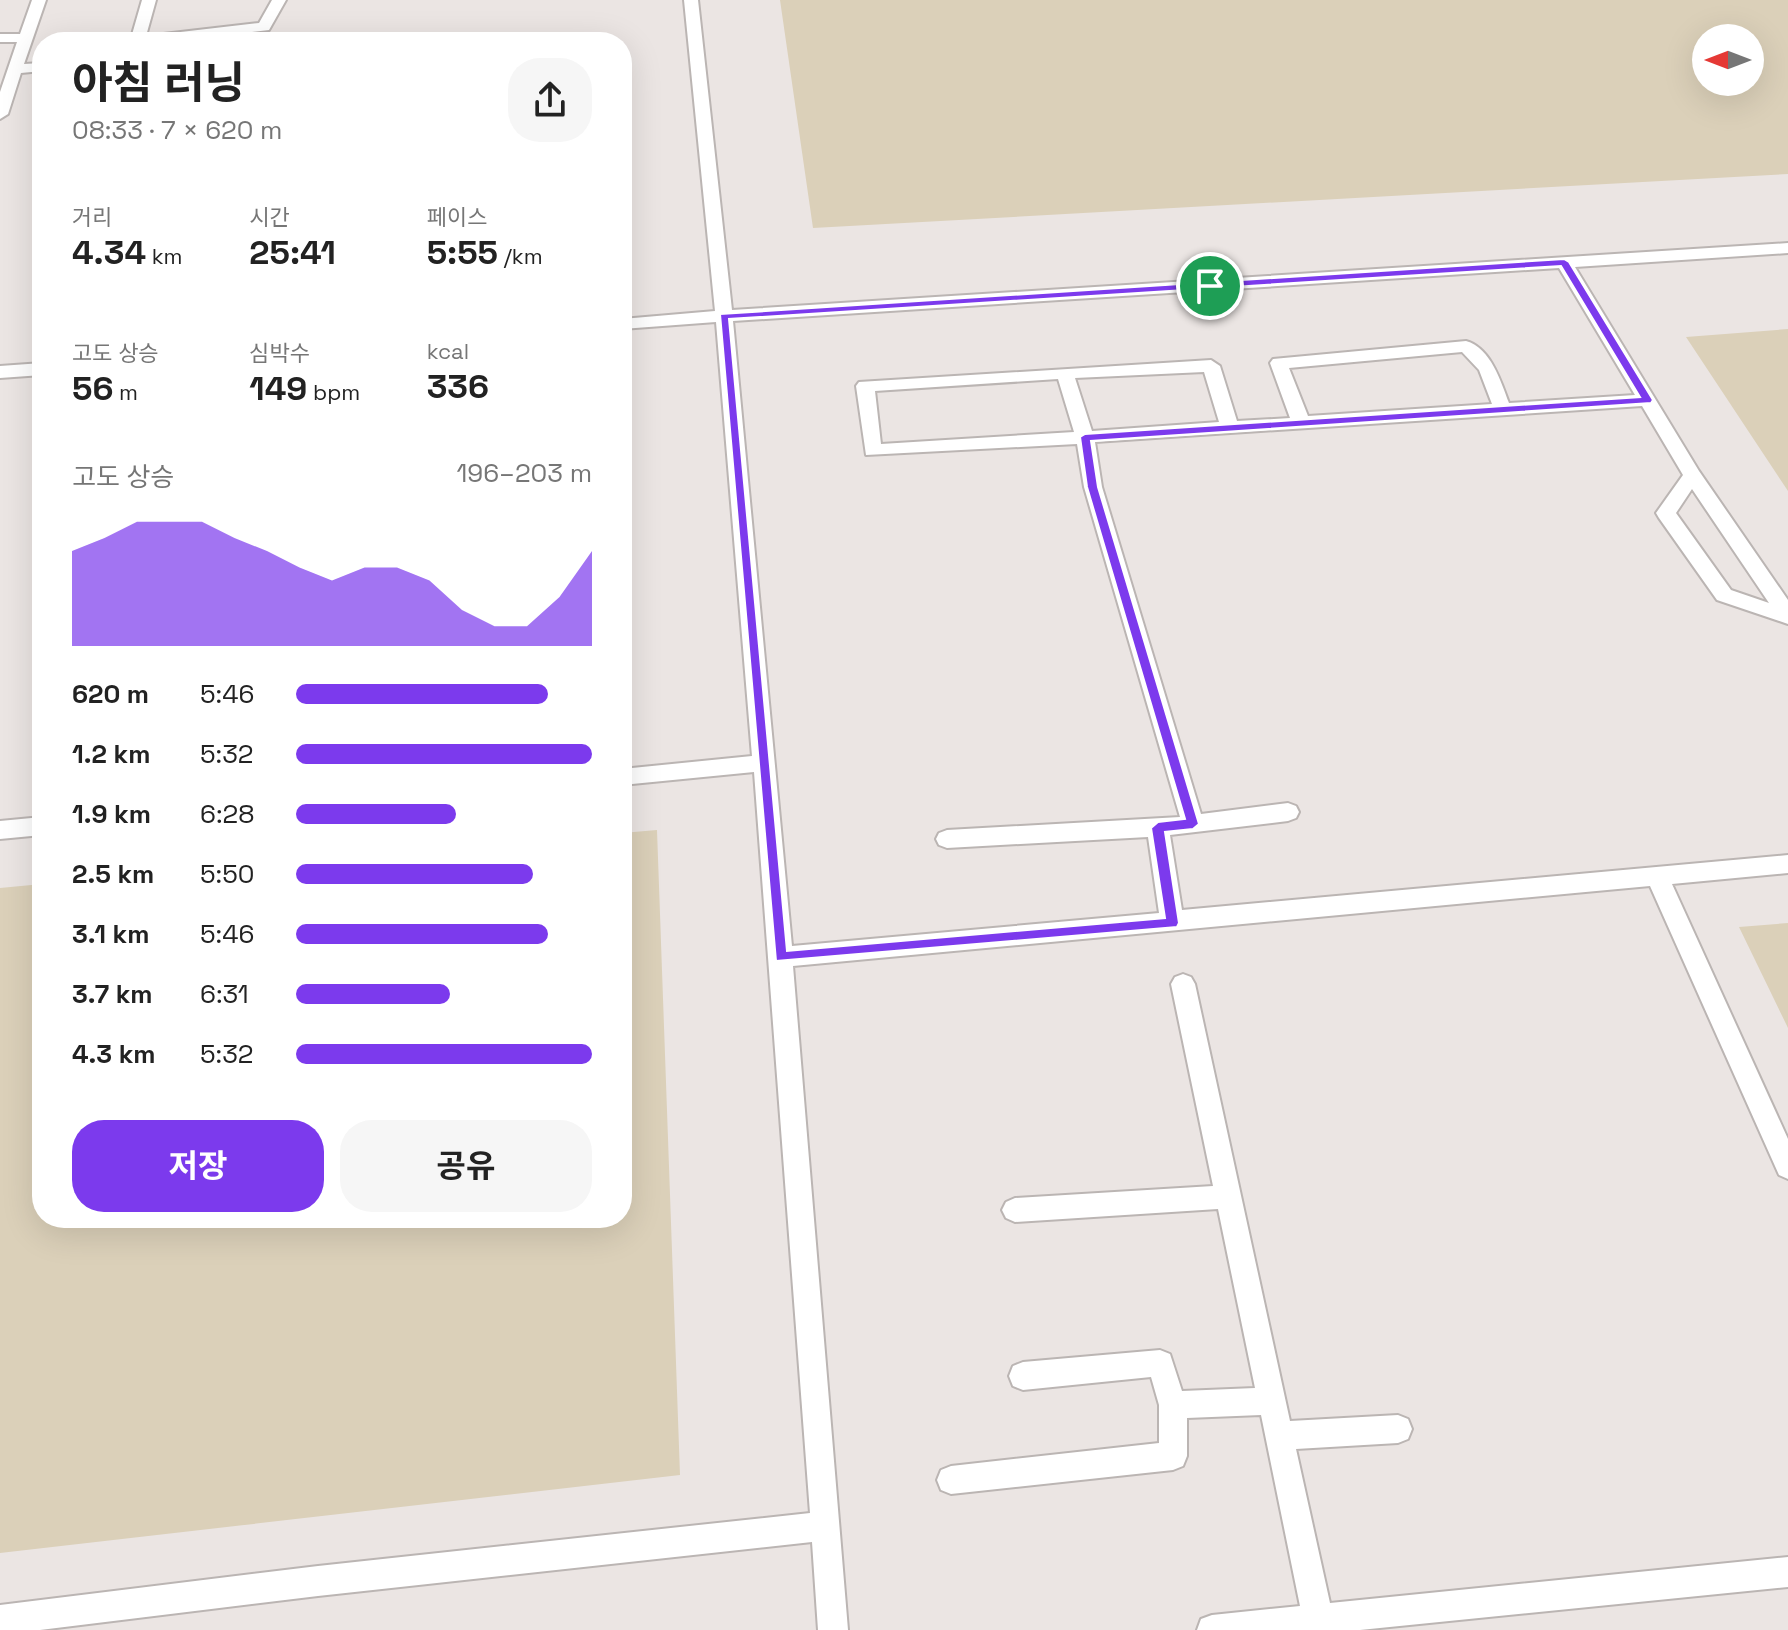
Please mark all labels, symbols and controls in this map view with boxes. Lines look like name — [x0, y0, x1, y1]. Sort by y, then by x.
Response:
north arrow — [1692, 24, 1764, 96]
map controls — [1692, 24, 1764, 96]
text: 아침 러닝 — [72, 55, 245, 111]
button: share — [508, 58, 592, 142]
text: 08:33 · 7 × 620 m — [72, 113, 282, 147]
text: 거리 — [72, 203, 112, 231]
text: 시간 — [249, 203, 290, 231]
text: 페이스 — [427, 203, 487, 231]
text: 4.34 — [72, 231, 146, 274]
text: 25:41 — [249, 231, 336, 274]
text: 5:55 — [427, 231, 498, 274]
text: km — [146, 242, 182, 270]
text: /km — [498, 242, 543, 270]
pin — [1176, 252, 1244, 320]
icon: arrive — [1188, 264, 1232, 308]
text: kcal — [427, 337, 469, 365]
text: 고도 상승 — [72, 339, 159, 367]
text: 심박수 — [249, 339, 310, 367]
text: 336 — [427, 365, 489, 408]
text: 56 — [72, 367, 113, 410]
text: 149 — [249, 367, 307, 410]
text: m — [113, 378, 138, 406]
text: bpm — [307, 378, 360, 406]
text: 196–203 m — [456, 456, 592, 490]
text: 고도 상승 — [72, 460, 174, 494]
text: 620 m — [72, 677, 149, 711]
text: 5:46 — [200, 677, 254, 711]
text: 1.2 km — [72, 737, 150, 771]
text: 5:32 — [200, 737, 254, 771]
text: 1.9 km — [72, 797, 151, 831]
text: 6:28 — [200, 797, 254, 831]
text: 2.5 km — [72, 857, 154, 891]
text: 5:50 — [200, 857, 254, 891]
text: 3.1 km — [72, 917, 149, 951]
text: 5:46 — [200, 917, 254, 951]
text: 3.7 km — [72, 977, 153, 1011]
text: 6:31 — [200, 977, 249, 1011]
text: 4.3 km — [72, 1037, 156, 1071]
text: 5:32 — [200, 1037, 254, 1071]
button: 저장 — [72, 1120, 324, 1212]
button: 공유 — [340, 1120, 592, 1212]

